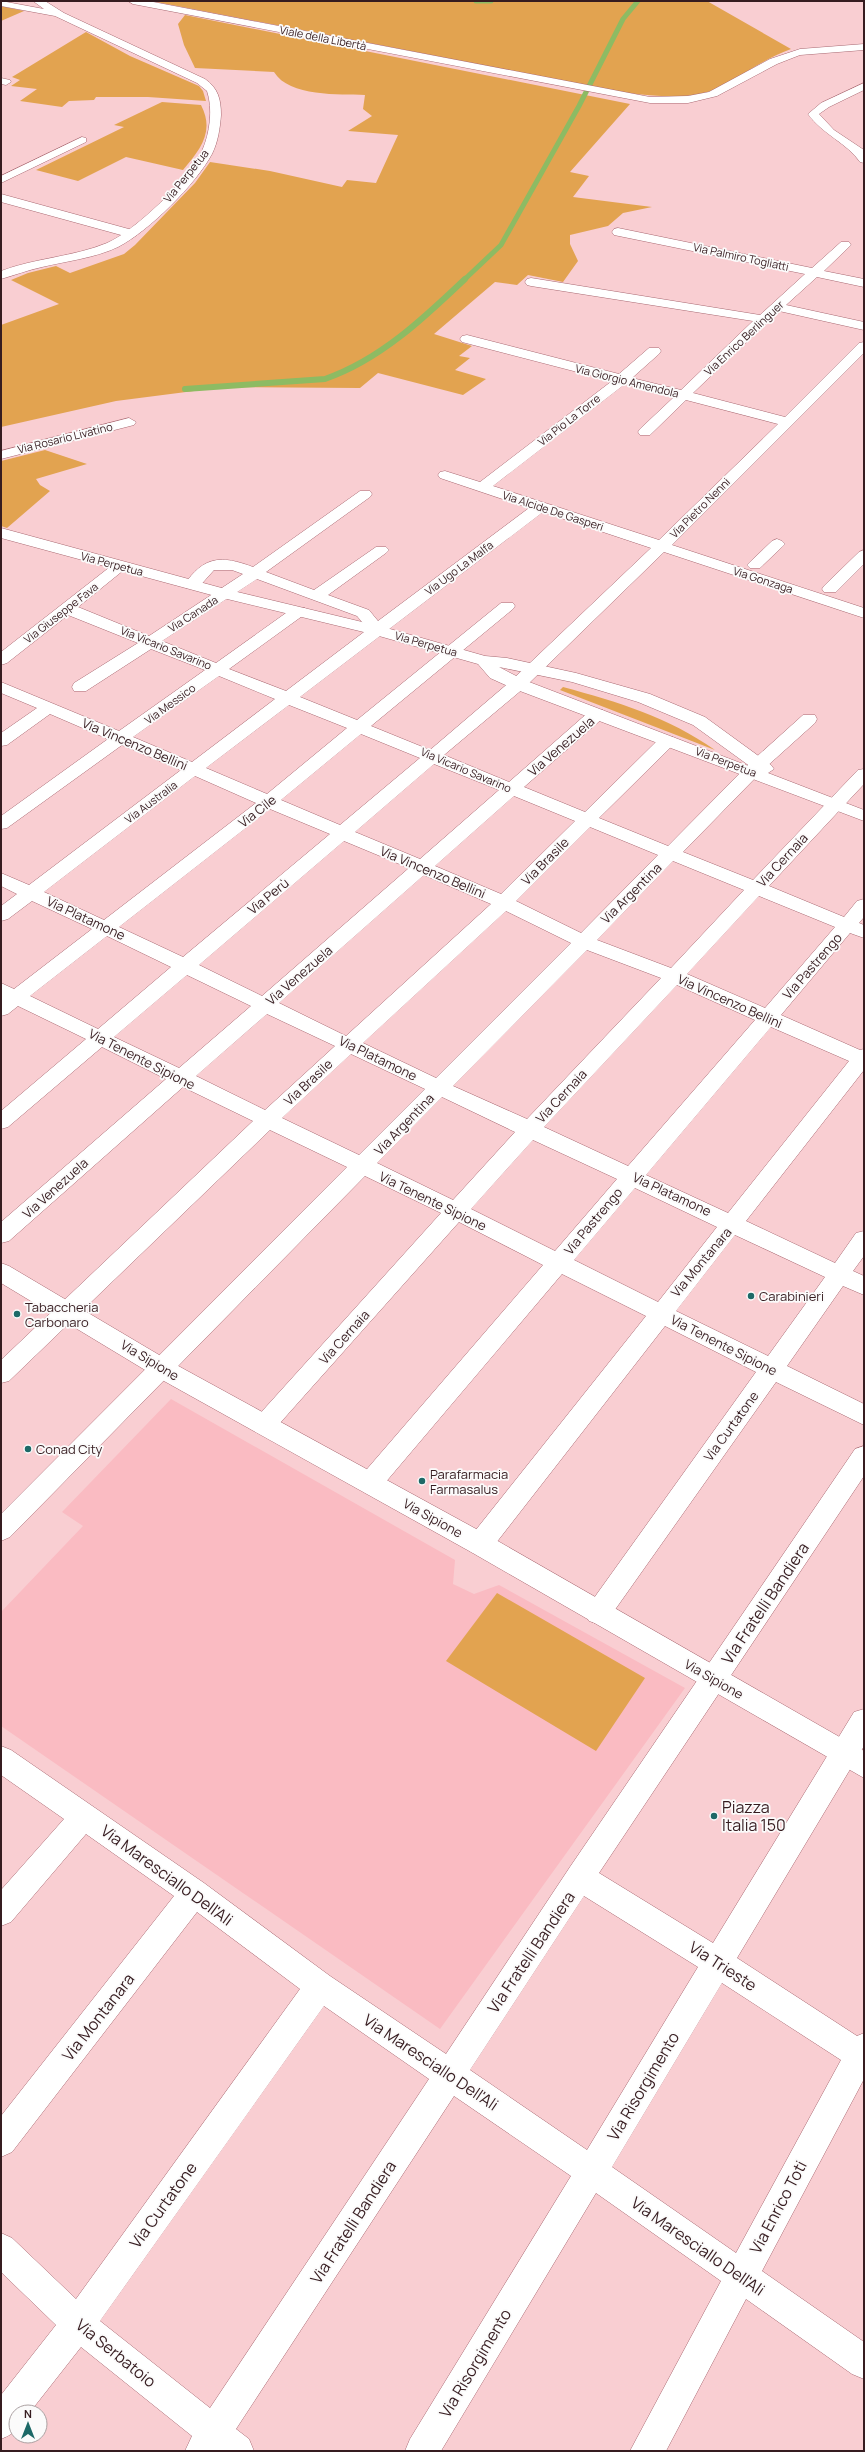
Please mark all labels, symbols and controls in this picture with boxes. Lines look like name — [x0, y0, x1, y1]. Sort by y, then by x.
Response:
street label: Viale della Libertà — [278, 22, 368, 53]
street label: Via Perpetua — [160, 146, 212, 205]
street label: Via Palmiro Togliatti — [692, 239, 790, 274]
street label: Via Enrico Berlinguer — [701, 297, 787, 378]
street label: Via Giorgio Amendola — [574, 360, 681, 401]
street label: Via Pio La Torre — [534, 390, 604, 449]
street label: Via Rosario Livatino — [16, 418, 114, 457]
street label: Via Pietro Nenni — [666, 474, 733, 541]
street label: Via Alcide De Gasperi — [501, 487, 606, 534]
street label: Via Ugo La Malfa — [421, 537, 496, 598]
street label: Via Perpetua — [79, 548, 145, 579]
street label: Via Gonzaga — [731, 563, 795, 596]
street label: Via Giuseppe Fava — [20, 579, 101, 646]
street label: Via Canada — [165, 592, 221, 635]
street label: Via Vicario Savarino — [118, 622, 215, 673]
street label: Via Perpetua — [393, 627, 459, 660]
street label: Via Messico — [141, 680, 199, 727]
street label: Via Venezuela — [524, 712, 598, 780]
street label: Via Vincenzo Bellini — [79, 714, 191, 774]
street label: Via Perpetua — [693, 743, 759, 780]
street label: Via Vicario Savarino — [418, 744, 514, 796]
street label: Via Australia — [121, 777, 180, 826]
street label: Via Cile — [234, 790, 280, 831]
street label: Via Cernaia — [752, 829, 812, 891]
street label: Via Brasile — [517, 833, 573, 889]
street label: Via Vincenzo Bellini — [377, 842, 489, 902]
street label: Via Argentina — [597, 859, 665, 927]
street label: Via Perù — [244, 874, 292, 918]
street label: Via Platamone — [44, 892, 129, 944]
street label: Via Pastrengo — [778, 929, 846, 1003]
street label: Via Venezuela — [262, 941, 336, 1009]
street label: Via Vincenzo Bellini — [675, 970, 785, 1032]
street label: Via Tenente Sipione — [86, 1024, 199, 1094]
street label: Via Platamone — [336, 1031, 420, 1085]
street label: Via Brasile — [280, 1054, 337, 1109]
street label: Via Cernaia — [531, 1065, 591, 1127]
street label: Via Argentina — [370, 1089, 438, 1159]
street label: Via Venezuela — [18, 1154, 92, 1222]
street label: Via Tenente Sipione — [376, 1167, 490, 1235]
street label: Via Platamone — [630, 1168, 715, 1220]
street label: Via Pastrengo — [560, 1183, 627, 1258]
street label: Via Montanara — [667, 1223, 735, 1301]
place label: Carabinieri — [759, 1287, 824, 1305]
marker: Carabinieri — [746, 1291, 756, 1301]
place label: Tabaccheria Carbonaro — [25, 1298, 98, 1331]
street label: Via Cernaia — [315, 1306, 373, 1368]
marker: Tabaccheria Carbonaro — [12, 1309, 22, 1319]
street label: Via Tenente Sipione — [668, 1310, 781, 1380]
street label: Via Sipione — [117, 1335, 183, 1385]
street label: Via Curtatone — [699, 1387, 763, 1465]
place label: Conad City — [36, 1440, 103, 1458]
marker: Conad City — [23, 1444, 33, 1454]
place label: Parafarmacia Farmasalus — [430, 1465, 508, 1498]
marker: Parafarmacia Farmasalus — [417, 1476, 427, 1486]
street label: Via Sipione — [400, 1494, 466, 1542]
street label: Via Fratelli Bandiera — [716, 1538, 814, 1668]
street label: Via Sipione — [681, 1655, 747, 1703]
place label: Piazza Italia 150 — [722, 1796, 786, 1836]
marker: Piazza Italia 150 — [709, 1811, 719, 1821]
street label: Via Maresciallo Dell'Ali — [96, 1820, 238, 1930]
street label: Via Fratelli Bandiera — [482, 1887, 580, 2017]
street label: Via Trieste — [685, 1936, 761, 1996]
street label: Via Montanara — [57, 1969, 139, 2065]
street label: Via Maresciallo Dell'Ali — [359, 2009, 503, 2115]
street label: Via Risorgimento — [602, 2028, 684, 2144]
street label: Via Fratelli Bandiera — [305, 2156, 401, 2288]
street label: Via Curtatone — [124, 2157, 202, 2253]
street label: Via Enrico Toti — [744, 2157, 812, 2257]
street label: Via Maresciallo Dell'Ali — [627, 2192, 769, 2300]
street label: Via Risorgimento — [434, 2305, 516, 2421]
street label: Via Serbatoio — [71, 2314, 161, 2392]
north arrow — [8, 2404, 48, 2444]
text: N — [24, 2406, 32, 2421]

